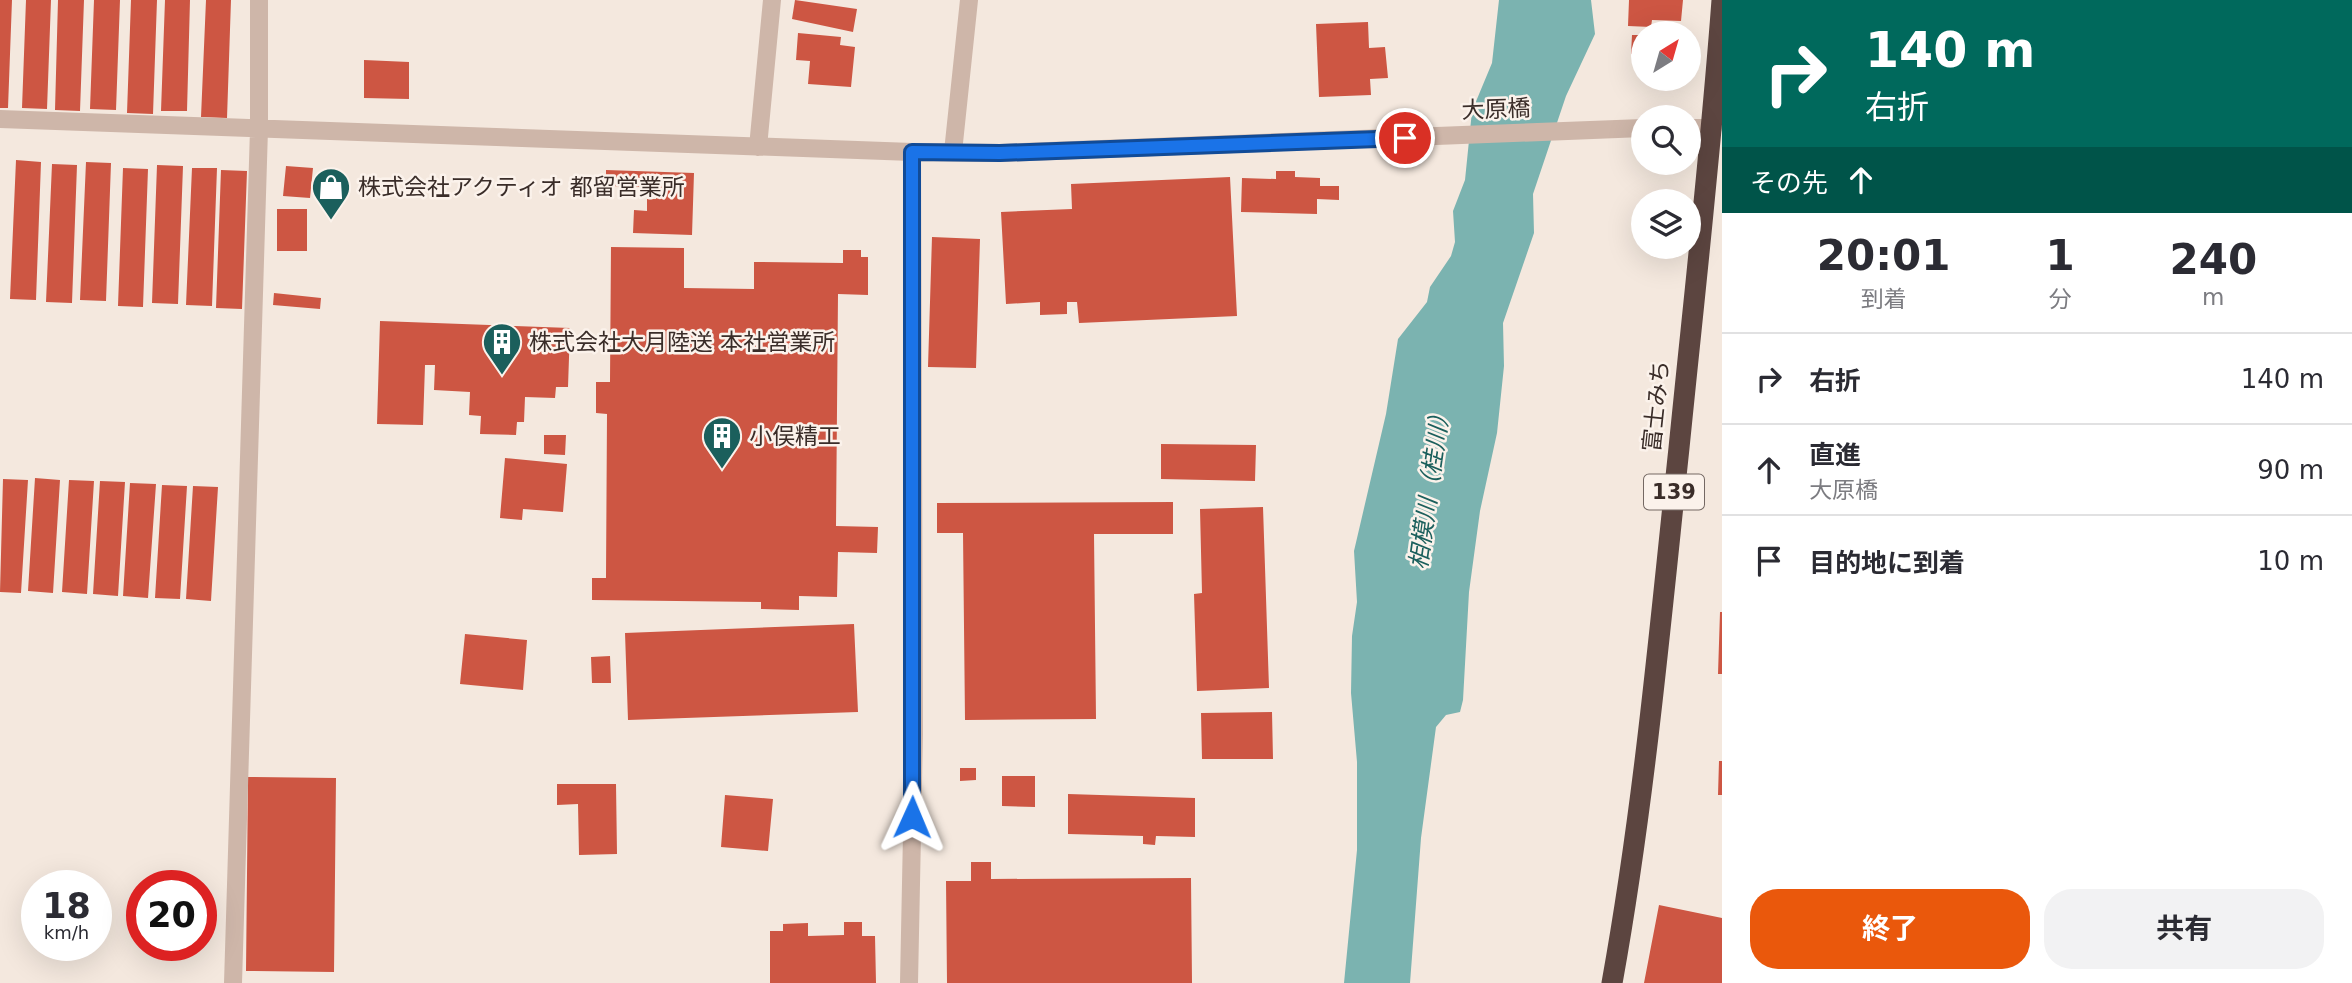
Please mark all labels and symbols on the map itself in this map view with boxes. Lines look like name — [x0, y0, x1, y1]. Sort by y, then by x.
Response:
north arrow — [1631, 21, 1701, 91]
street label: 大原橋 — [1461, 95, 1531, 123]
pin — [1375, 108, 1435, 168]
shop icon: 株式会社アクティオ 都留営業所 — [310, 166, 352, 221]
place label: 株式会社アクティオ 都留営業所 — [358, 174, 685, 200]
building icon: 株式会社大月陸送 本社営業所 — [481, 321, 523, 376]
place label: 株式会社大月陸送 本社営業所 — [529, 329, 835, 355]
street label: 富士みち — [1638, 359, 1674, 453]
water label: 相模川（桂川） — [1404, 401, 1456, 571]
building icon: 小俣精工 — [701, 415, 743, 470]
place label: 小俣精工 — [749, 423, 841, 449]
road number: 139 — [1644, 475, 1704, 510]
position arrow — [875, 780, 949, 854]
speed limit sign: 20 — [126, 870, 217, 961]

